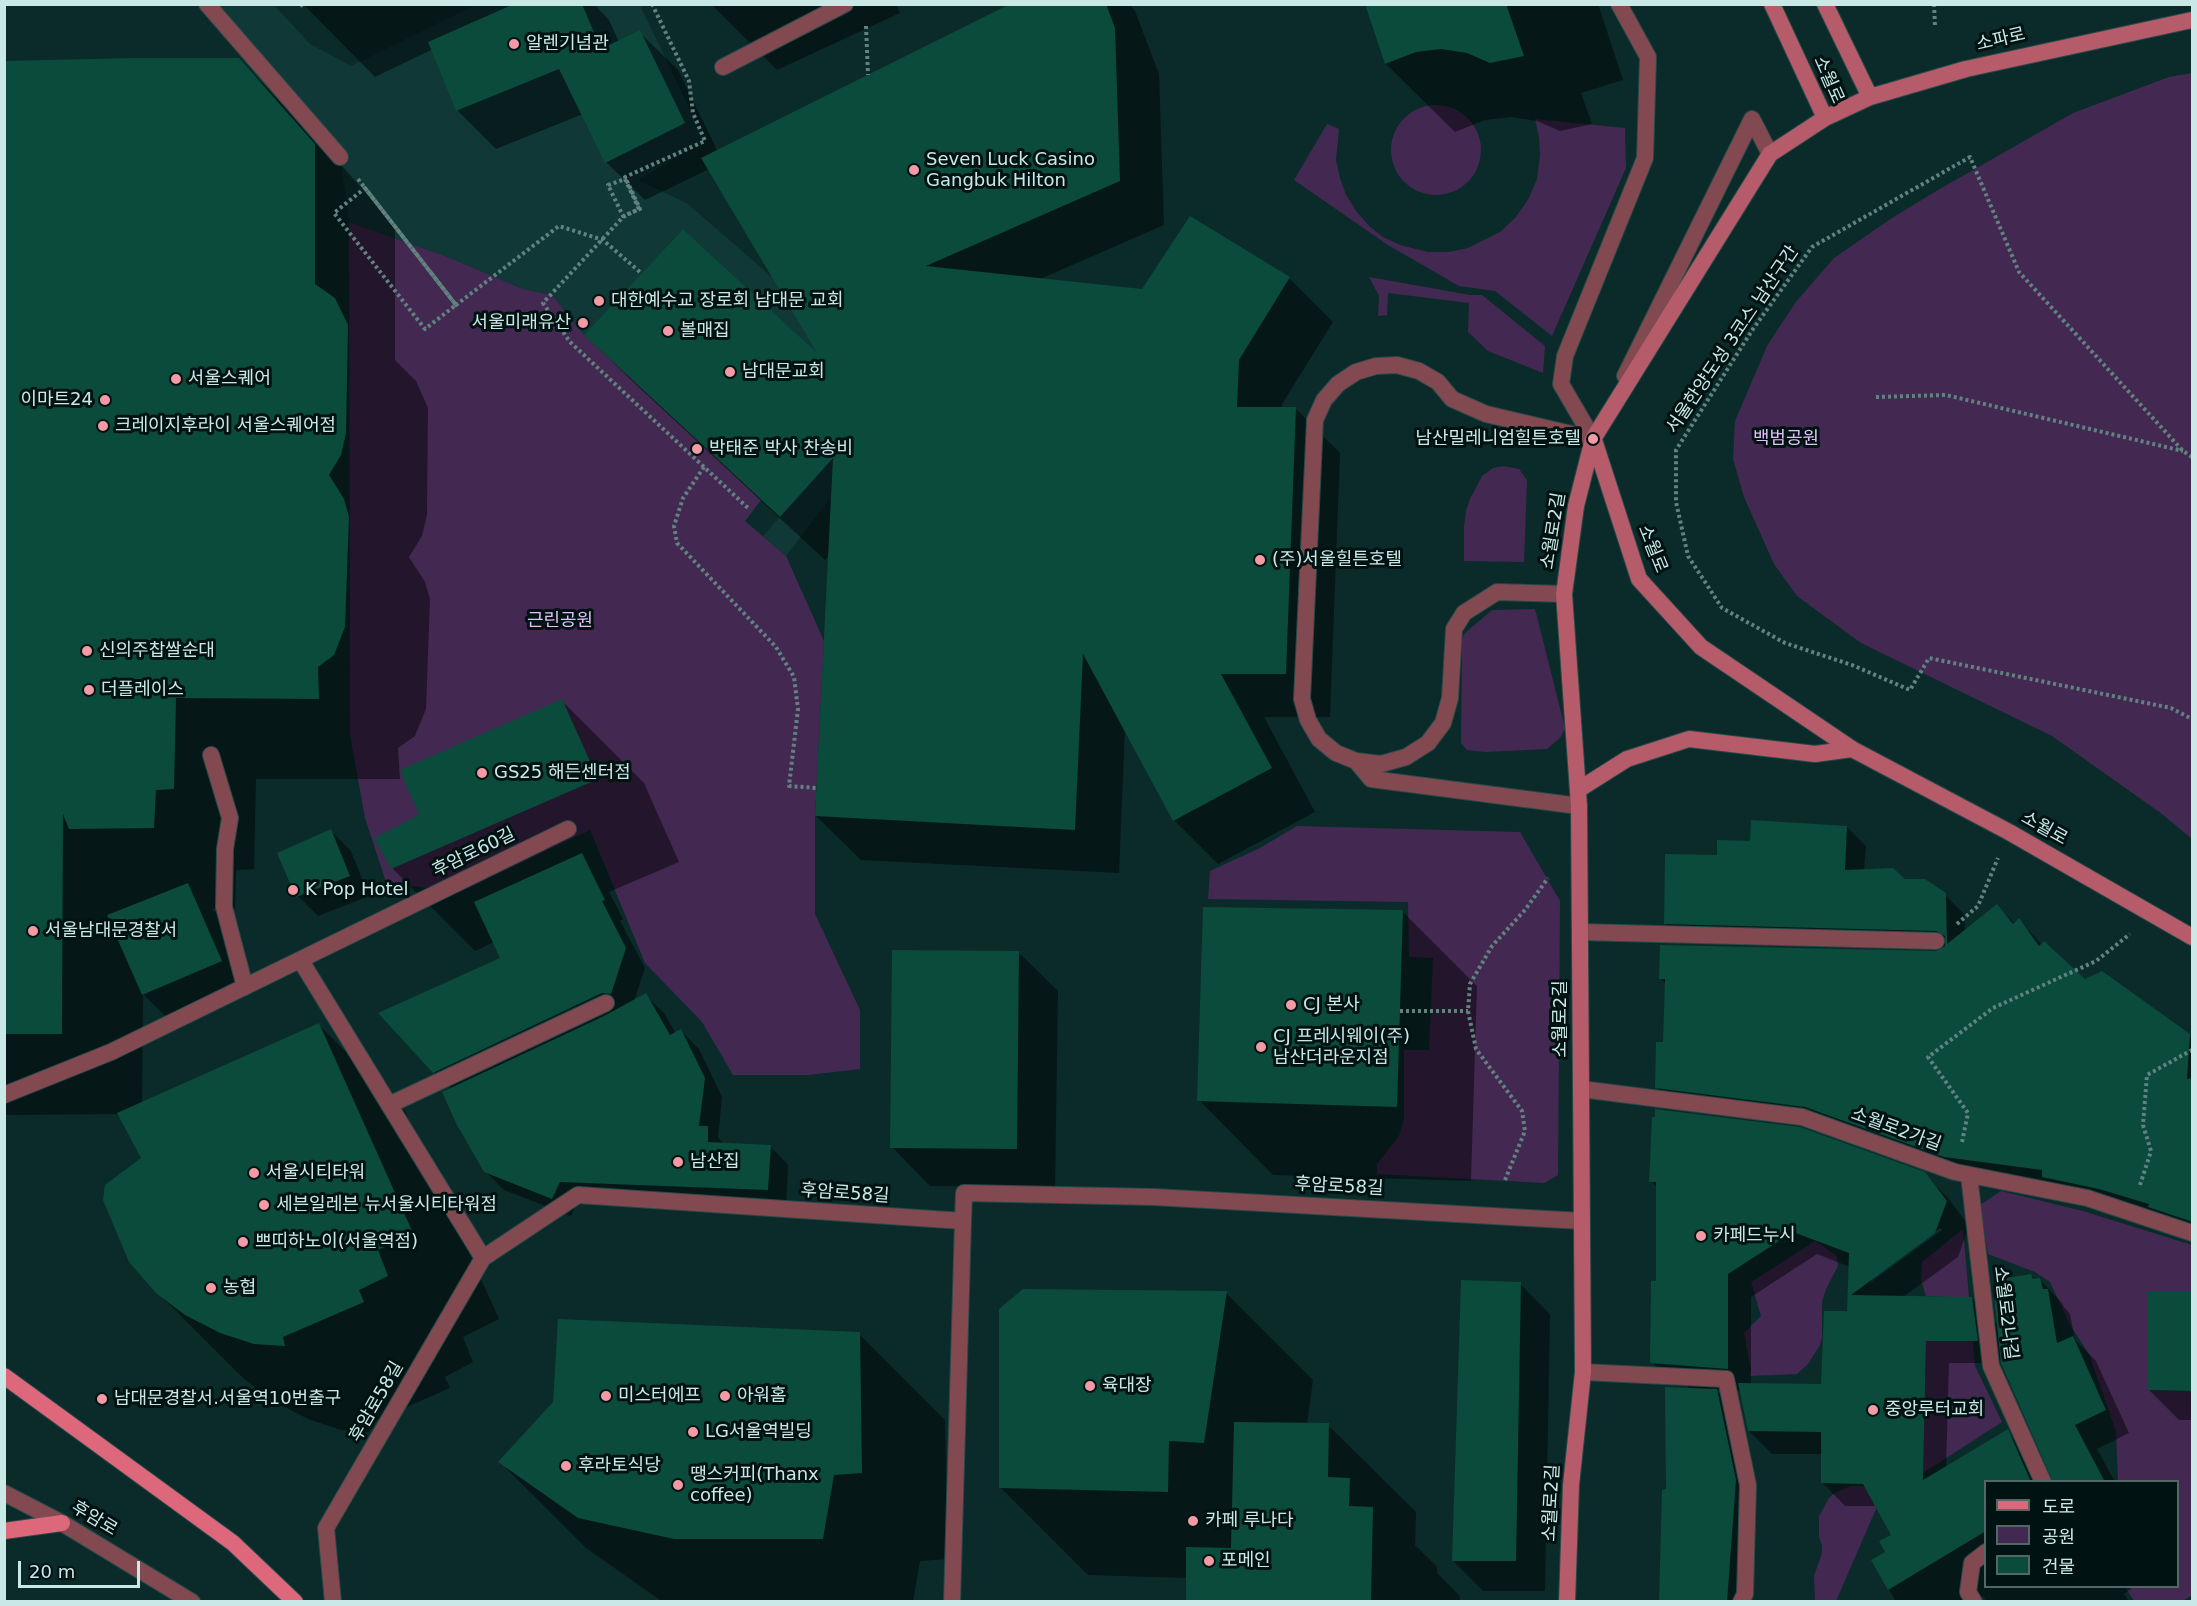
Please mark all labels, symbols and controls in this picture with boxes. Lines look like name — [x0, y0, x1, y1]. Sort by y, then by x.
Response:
street label: 소파로 — [1974, 24, 2028, 56]
place label: 알렌기념관 — [526, 33, 609, 55]
marker: 알렌기념관 — [507, 37, 521, 51]
street label: 소월로 — [1808, 53, 1848, 107]
place label: Seven Luck Casino Gangbuk Hilton — [926, 149, 1095, 192]
marker: Seven Luck Casino Gangbuk Hilton — [907, 163, 921, 177]
street label: 서울한양도성 3코스 남산구간 — [1662, 242, 1804, 438]
place label: 대한예수교 장로회 남대문 교회 — [611, 290, 843, 312]
marker: 대한예수교 장로회 남대문 교회 — [592, 294, 606, 308]
place label: 서울미래유산 — [472, 312, 571, 334]
marker: 서울미래유산 — [576, 316, 590, 330]
place label: 볼매집 — [680, 320, 730, 342]
marker: 볼매집 — [661, 324, 675, 338]
place label: 남대문교회 — [742, 361, 825, 383]
marker: 남대문교회 — [723, 365, 737, 379]
place label: 서울스퀘어 — [188, 368, 271, 390]
marker: 서울스퀘어 — [169, 372, 183, 386]
place label: 이마트24 — [20, 389, 93, 411]
marker: 이마트24 — [98, 393, 112, 407]
place label: 크레이지후라이 서울스퀘어점 — [115, 415, 336, 437]
marker: 크레이지후라이 서울스퀘어점 — [96, 419, 110, 433]
place label: 남산밀레니엄힐튼호텔 — [1415, 428, 1581, 450]
park label: 백범공원 — [1753, 428, 1819, 450]
marker: 남산밀레니엄힐튼호텔 — [1586, 432, 1600, 446]
place label: 박태준 박사 찬송비 — [709, 438, 853, 460]
marker: 박태준 박사 찬송비 — [690, 442, 704, 456]
street label: 소월로2길 — [1537, 491, 1571, 571]
street label: 소월로 — [1633, 522, 1671, 576]
place label: (주)서울힐튼호텔 — [1272, 549, 1402, 571]
marker: (주)서울힐튼호텔 — [1253, 553, 1267, 567]
park label: 근린공원 — [527, 610, 593, 632]
place label: 신의주찹쌀순대 — [99, 640, 215, 662]
marker: 신의주찹쌀순대 — [80, 644, 94, 658]
place label: 더플레이스 — [101, 679, 184, 701]
marker: 더플레이스 — [82, 683, 96, 697]
place label: GS25 해든센터점 — [494, 762, 631, 784]
marker: GS25 해든센터점 — [475, 766, 489, 780]
street label: 소월로 — [2017, 808, 2071, 850]
street label: 후암로60길 — [429, 824, 519, 882]
place label: K Pop Hotel — [305, 879, 409, 901]
marker: K Pop Hotel — [286, 883, 300, 897]
place label: 서울남대문경찰서 — [45, 920, 177, 942]
marker: 서울남대문경찰서 — [26, 924, 40, 938]
street label: 소월로2길 — [1550, 980, 1572, 1058]
place label: CJ 본사 — [1303, 994, 1360, 1016]
marker: CJ 본사 — [1284, 998, 1298, 1012]
place label: CJ 프레시웨이(주) 남산더라운지점 — [1273, 1026, 1410, 1068]
marker: CJ 프레시웨이(주) 남산더라운지점 — [1254, 1040, 1268, 1054]
street label: 소월로2가길 — [1848, 1104, 1944, 1156]
place label: 남산집 — [690, 1151, 740, 1173]
marker: 남산집 — [671, 1155, 685, 1169]
place label: 서울시티타워 — [266, 1162, 365, 1184]
marker: 서울시티타워 — [247, 1166, 261, 1180]
street label: 후암로58길 — [1294, 1174, 1384, 1200]
street label: 후암로58길 — [800, 1180, 890, 1208]
place label: 세븐일레븐 뉴서울시티타워점 — [276, 1194, 497, 1216]
marker: 세븐일레븐 뉴서울시티타워점 — [257, 1198, 271, 1212]
place label: 카페드누시 — [1713, 1225, 1796, 1247]
marker: 카페드누시 — [1694, 1229, 1708, 1243]
place label: 쁘띠하노이(서울역점) — [255, 1231, 418, 1253]
marker: 쁘띠하노이(서울역점) — [236, 1235, 250, 1249]
street label: 소월로2나길 — [1989, 1265, 2021, 1361]
place label: 농협 — [223, 1277, 256, 1299]
marker: 농협 — [204, 1281, 218, 1295]
street label: 후암로58길 — [345, 1358, 409, 1446]
place label: 육대장 — [1102, 1375, 1152, 1397]
marker: 육대장 — [1083, 1379, 1097, 1393]
place label: 미스터에프 — [618, 1385, 701, 1407]
place label: 아워홈 — [737, 1385, 787, 1407]
place label: 남대문경찰서.서울역10번출구 — [114, 1388, 341, 1410]
marker: 미스터에프 — [599, 1389, 613, 1403]
marker: 아워홈 — [718, 1389, 732, 1403]
marker: 남대문경찰서.서울역10번출구 — [95, 1392, 109, 1406]
place label: 중앙루터교회 — [1885, 1399, 1984, 1421]
marker: 중앙루터교회 — [1866, 1403, 1880, 1417]
place label: LG서울역빌딩 — [705, 1421, 812, 1443]
marker: LG서울역빌딩 — [686, 1425, 700, 1439]
place label: 후라토식당 — [578, 1455, 661, 1477]
marker: 후라토식당 — [559, 1459, 573, 1473]
place label: 땡스커피(Thanx coffee) — [690, 1464, 819, 1506]
street label: 소월로2길 — [1539, 1464, 1565, 1542]
marker: 땡스커피(Thanx coffee) — [671, 1478, 685, 1492]
legend — [1984, 1480, 2179, 1588]
text: 도로 — [2042, 1496, 2075, 1517]
street label: 후암로 — [67, 1497, 121, 1541]
place label: 카페 루나다 — [1205, 1510, 1294, 1532]
marker: 카페 루나다 — [1186, 1514, 1200, 1528]
text: 공원 — [2042, 1526, 2075, 1547]
scale bar — [21, 1549, 142, 1587]
place label: 포메인 — [1221, 1550, 1271, 1572]
marker: 포메인 — [1202, 1554, 1216, 1568]
text: 건물 — [2042, 1556, 2075, 1577]
text: 20 m — [29, 1561, 75, 1582]

